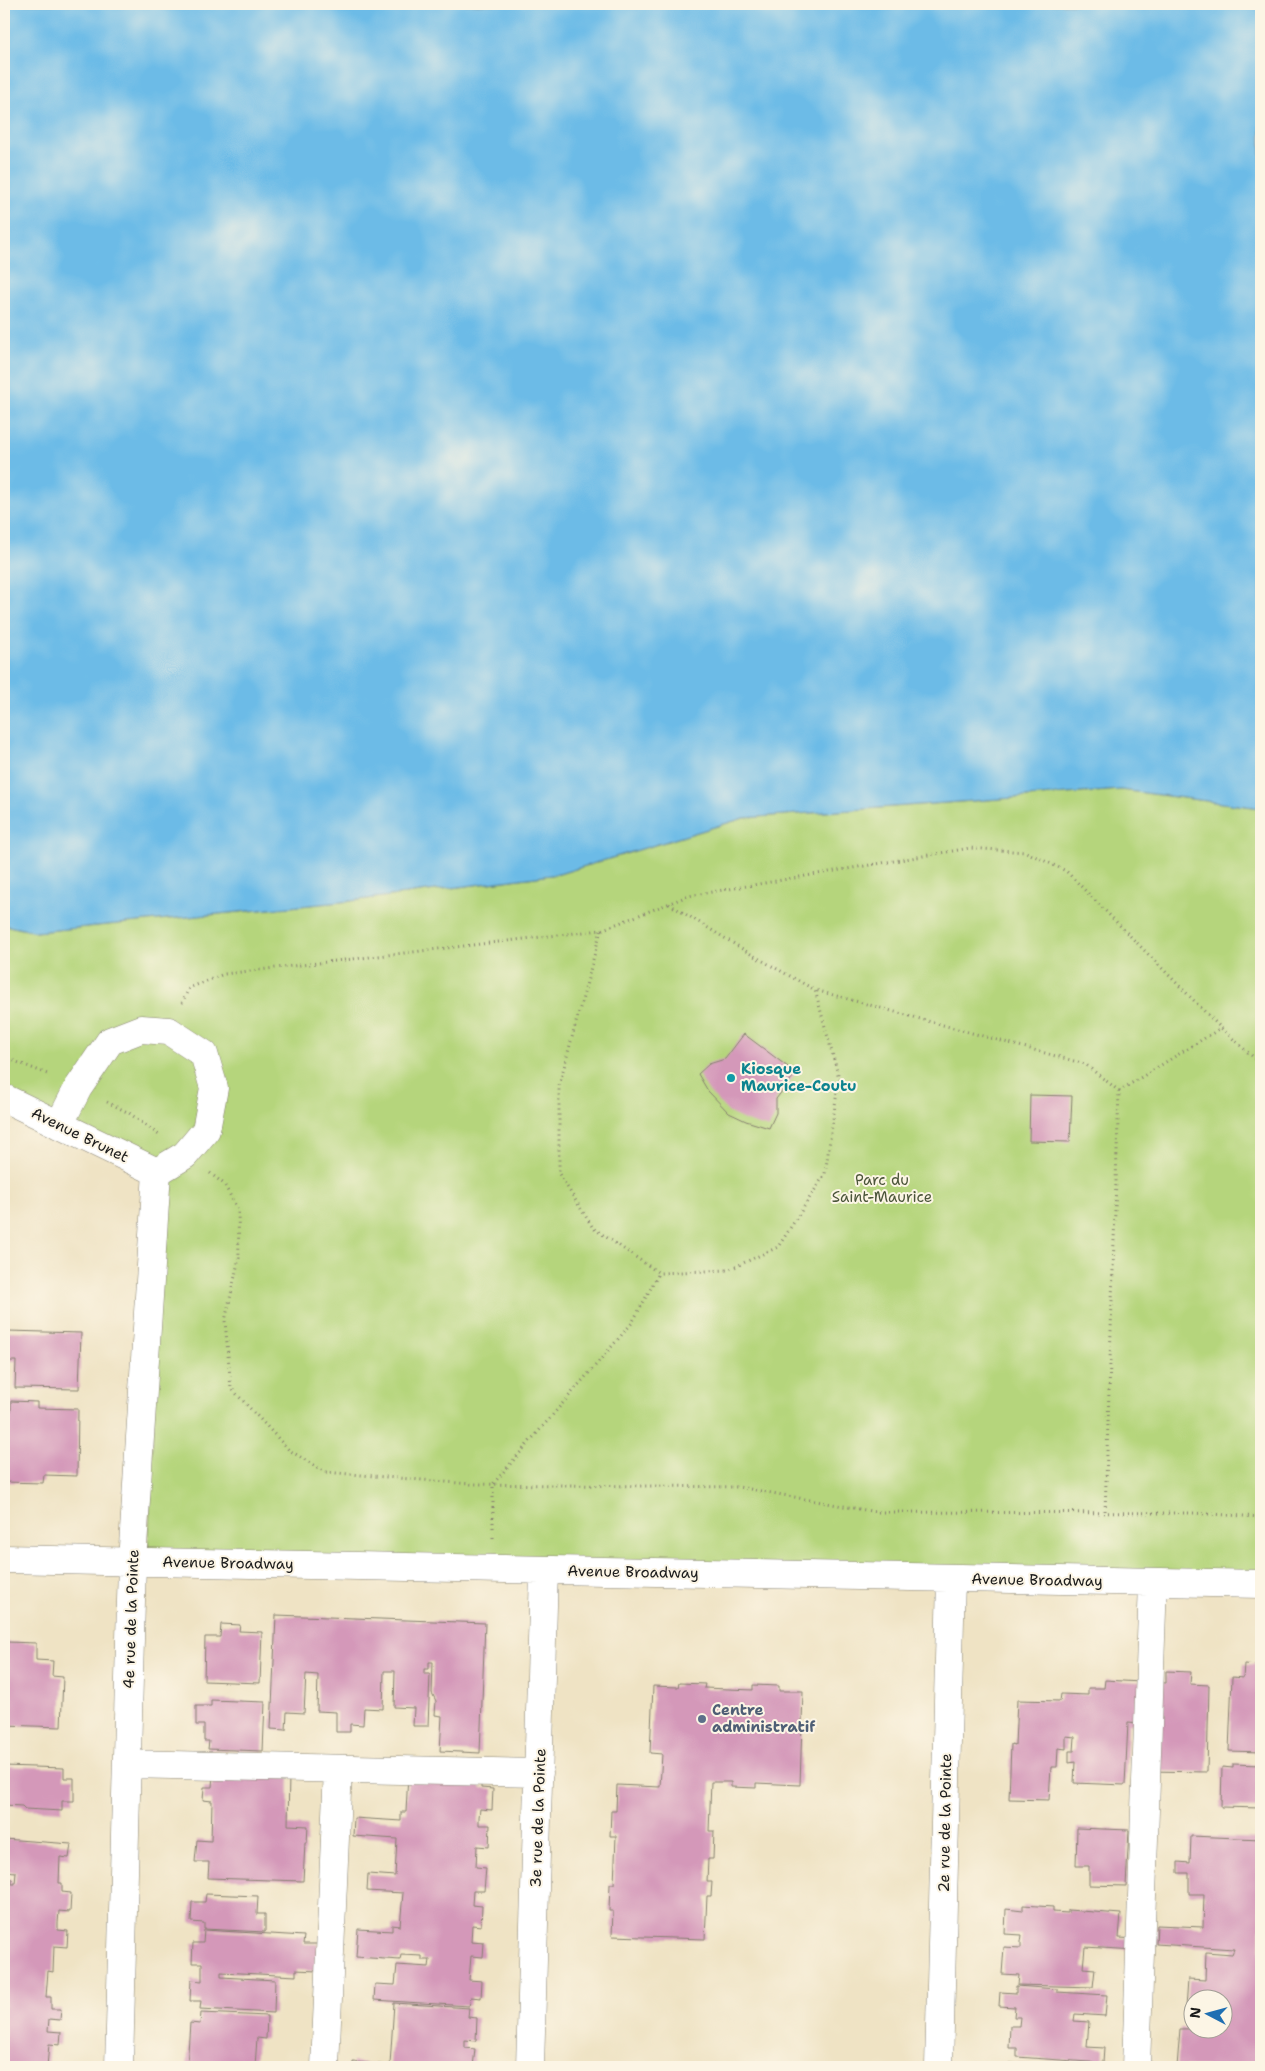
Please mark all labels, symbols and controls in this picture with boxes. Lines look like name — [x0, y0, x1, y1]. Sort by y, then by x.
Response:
place label: Kiosque Maurice-Coutu — [741, 1059, 857, 1096]
marker: Kiosque Maurice-Coutu — [725, 1072, 737, 1084]
street label: Avenue Brunet — [28, 1103, 132, 1167]
park label: Parc du Saint-Maurice — [832, 1170, 932, 1207]
street label: 4e rue de la Pointe — [119, 1549, 143, 1689]
street label: Avenue Broadway — [162, 1552, 294, 1574]
street label: Avenue Broadway — [567, 1561, 699, 1583]
street label: Avenue Broadway — [971, 1569, 1103, 1591]
place label: Centre administratif — [712, 1700, 815, 1737]
marker: Centre administratif — [696, 1713, 708, 1725]
street label: 3e rue de la Pointe — [526, 1748, 550, 1888]
street label: 2e rue de la Pointe — [934, 1753, 956, 1893]
north arrow — [1182, 1988, 1232, 2038]
text: N — [1186, 2006, 1205, 2019]

